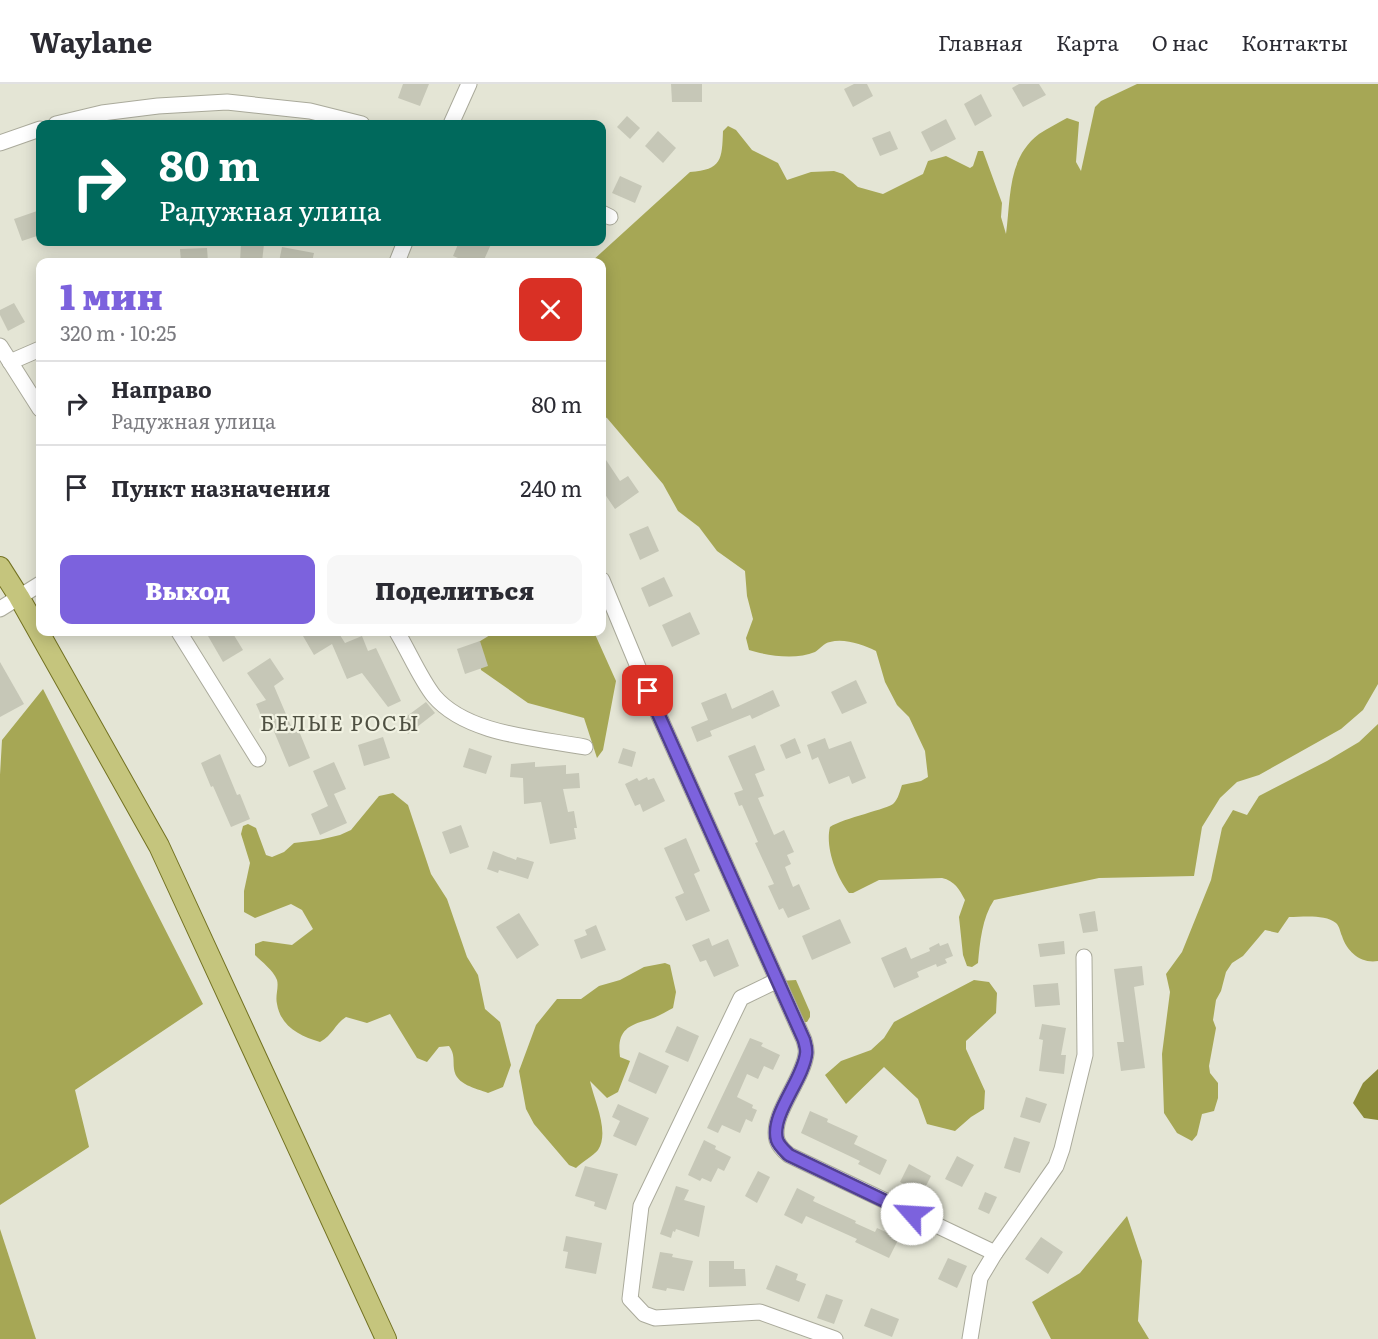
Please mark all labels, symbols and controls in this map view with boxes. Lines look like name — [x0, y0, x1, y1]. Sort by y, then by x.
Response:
text: Waylane — [30, 20, 152, 62]
text: Главная — [938, 26, 1023, 57]
text: Карта — [1056, 26, 1119, 57]
text: О нас — [1152, 26, 1208, 57]
text: Контакты — [1241, 26, 1348, 57]
text: 80 m — [159, 132, 260, 194]
icon: right — [60, 144, 138, 222]
text: Радужная улица — [159, 189, 381, 229]
text: 1 мин — [60, 268, 163, 321]
button: close — [519, 278, 582, 341]
text: 320 m · 10:25 — [60, 317, 176, 347]
text: Направо — [111, 372, 212, 405]
icon: right — [60, 387, 93, 420]
text: 80 m — [531, 387, 582, 420]
text: Радужная улица — [111, 405, 276, 435]
icon: arrive — [60, 471, 93, 504]
text: Пункт назначения — [111, 471, 330, 504]
text: 240 m — [520, 471, 582, 504]
button: Выход — [60, 555, 315, 624]
button: Поделиться — [327, 555, 582, 624]
pin — [622, 665, 673, 716]
icon: arrive — [631, 674, 664, 707]
district label: БЕЛЫЕ РОСЫ — [260, 706, 420, 737]
position arrow — [880, 1182, 944, 1246]

